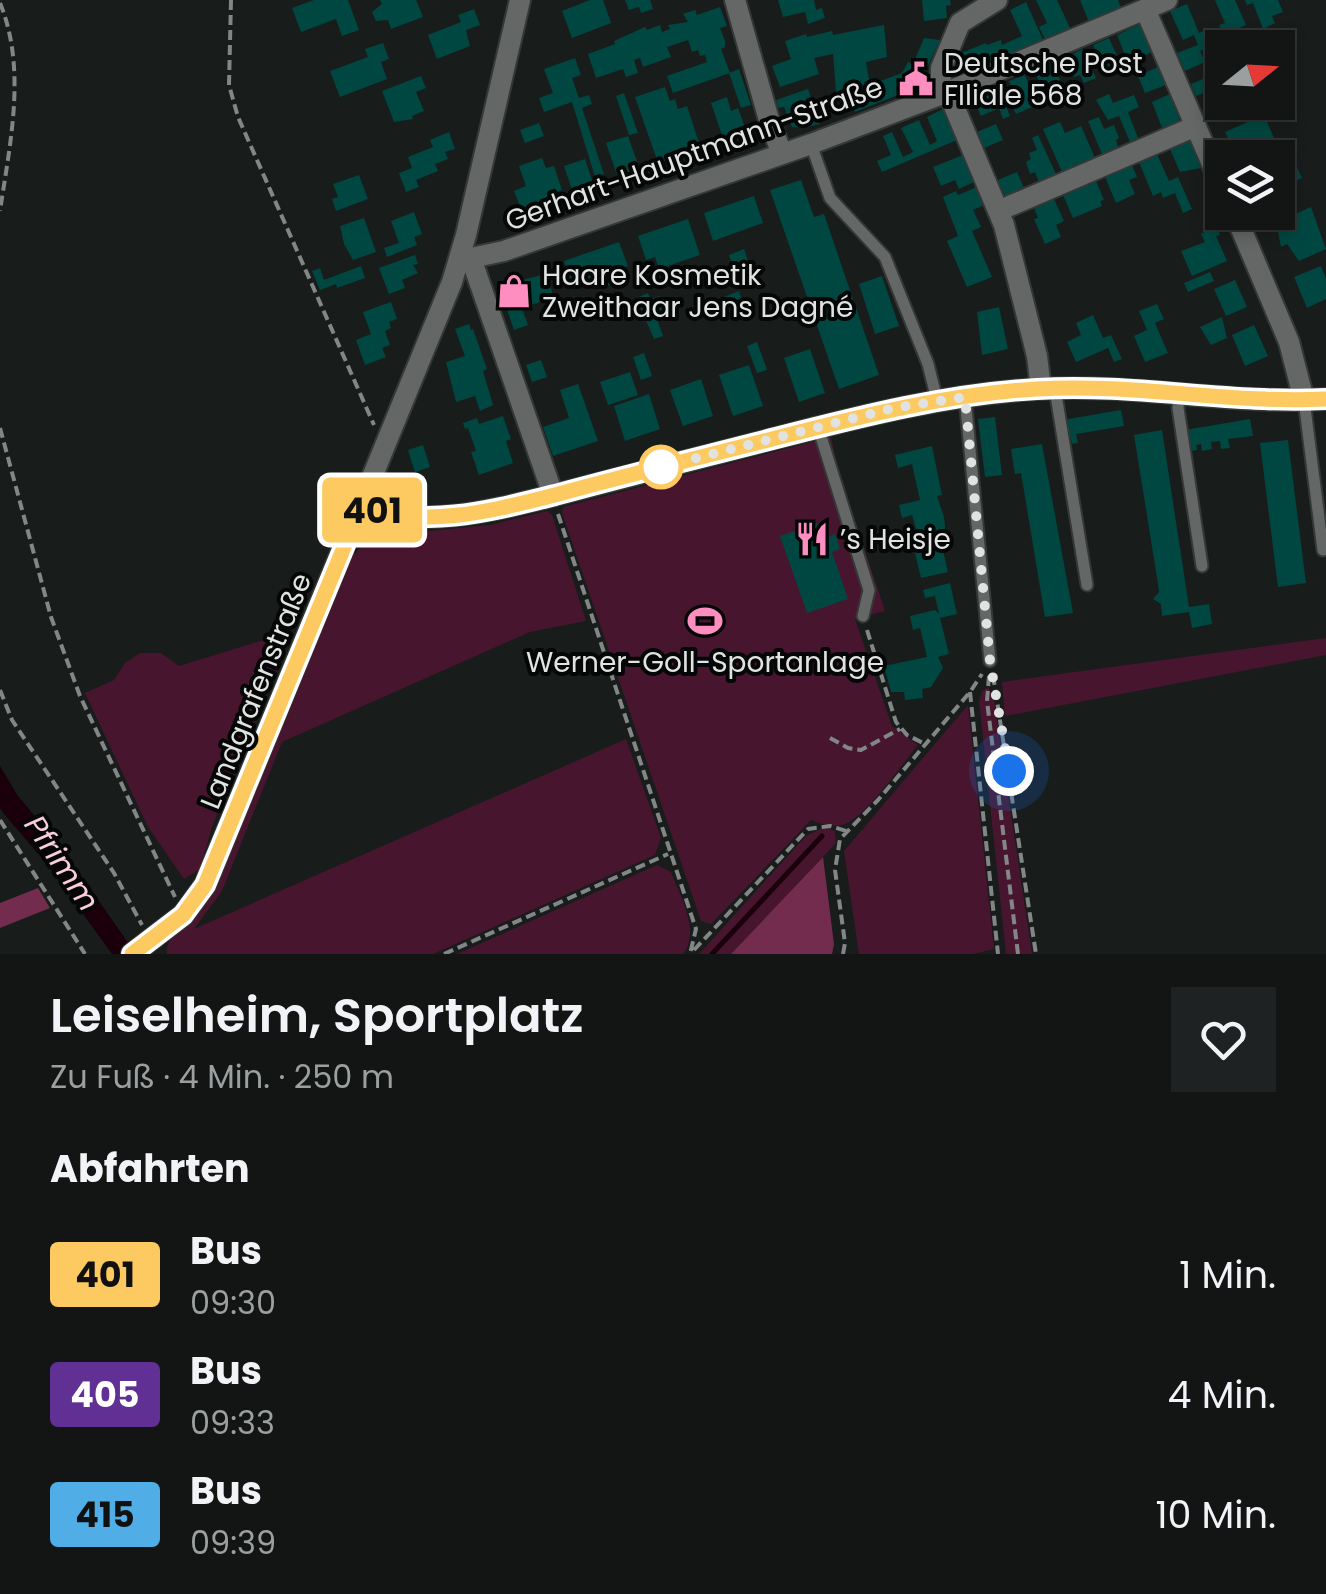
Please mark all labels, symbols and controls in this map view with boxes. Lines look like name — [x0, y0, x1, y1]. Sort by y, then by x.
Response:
north arrow — [1205, 30, 1295, 120]
map controls — [1205, 30, 1295, 230]
place label: Deutsche Post FIliale 568 — [944, 44, 1143, 115]
public building icon: Deutsche Post FIliale 568 — [897, 60, 935, 98]
street label: Gerhart-Hauptmann-Straße — [500, 67, 888, 241]
button: layers — [1205, 140, 1295, 230]
place label: Haare Kosmetik Zweithaar Jens Dagné — [542, 256, 853, 327]
shop icon: Haare Kosmetik Zweithaar Jens Dagné — [495, 272, 533, 310]
unlabelled marker — [640, 446, 682, 488]
line badge: 401 — [314, 478, 430, 542]
text: 401 — [342, 486, 402, 535]
restaurant icon: ’s Heisje — [793, 520, 831, 558]
place label: ’s Heisje — [840, 520, 951, 559]
street label: Landgrafenstraße — [191, 567, 321, 815]
sports icon: Werner-Goll-Sportanlage — [686, 602, 724, 640]
place label: Werner-Goll-Sportanlage — [526, 643, 884, 682]
your location — [984, 746, 1034, 796]
water label: Pfrimm — [14, 806, 110, 920]
text: Leiselheim, Sportplatz — [50, 982, 583, 1049]
button: heart — [1171, 987, 1276, 1092]
text: Zu Fuß · 4 Min. · 250 m — [50, 1054, 394, 1099]
text: Abfahrten — [50, 1142, 250, 1195]
text: Bus — [190, 1224, 262, 1277]
text: 1 Min. — [1179, 1248, 1276, 1301]
text: 401 — [75, 1250, 135, 1299]
text: 09:30 — [190, 1280, 276, 1325]
text: Bus — [190, 1344, 262, 1397]
text: 4 Min. — [1168, 1368, 1276, 1421]
text: 405 — [70, 1370, 140, 1419]
text: 09:33 — [190, 1400, 275, 1445]
text: Bus — [190, 1464, 262, 1517]
text: 10 Min. — [1155, 1488, 1276, 1541]
text: 415 — [75, 1490, 135, 1539]
text: 09:39 — [190, 1520, 276, 1565]

